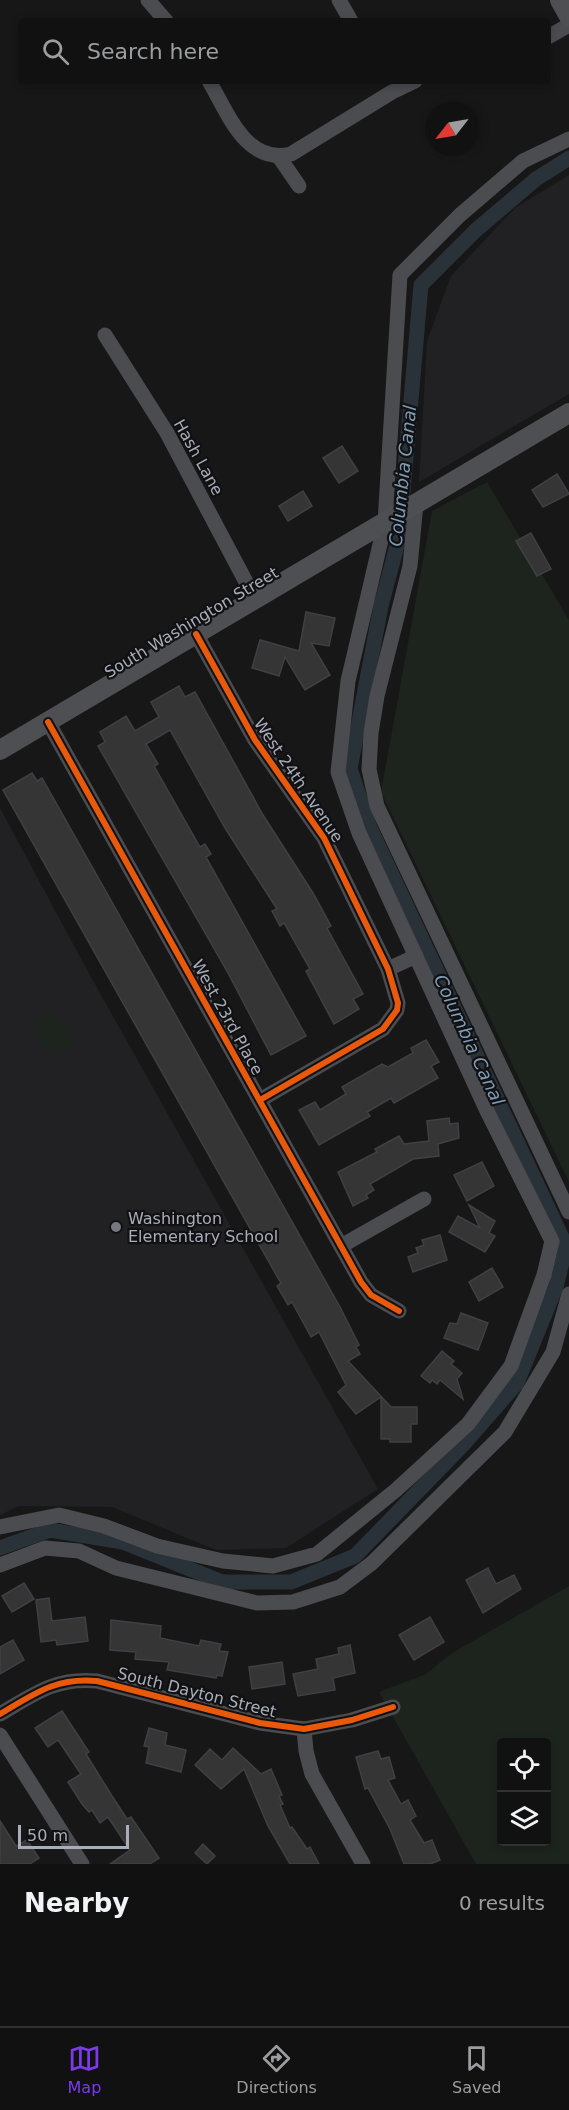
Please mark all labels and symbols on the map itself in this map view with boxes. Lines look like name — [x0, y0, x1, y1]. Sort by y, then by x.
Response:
north arrow — [425, 102, 479, 156]
water label: Columbia Canal — [385, 404, 420, 548]
street label: Hash Lane — [170, 416, 227, 499]
street label: South Washington Street — [101, 563, 282, 682]
street label: West 24th Avenue — [250, 715, 347, 846]
street label: West 23rd Place — [188, 956, 267, 1078]
water label: Columbia Canal — [430, 971, 509, 1108]
place label: Washington Elementary School — [128, 1209, 278, 1246]
marker: Washington Elementary School — [109, 1220, 123, 1234]
street label: South Dayton Street — [115, 1664, 278, 1721]
scale bar — [18, 1822, 129, 1850]

